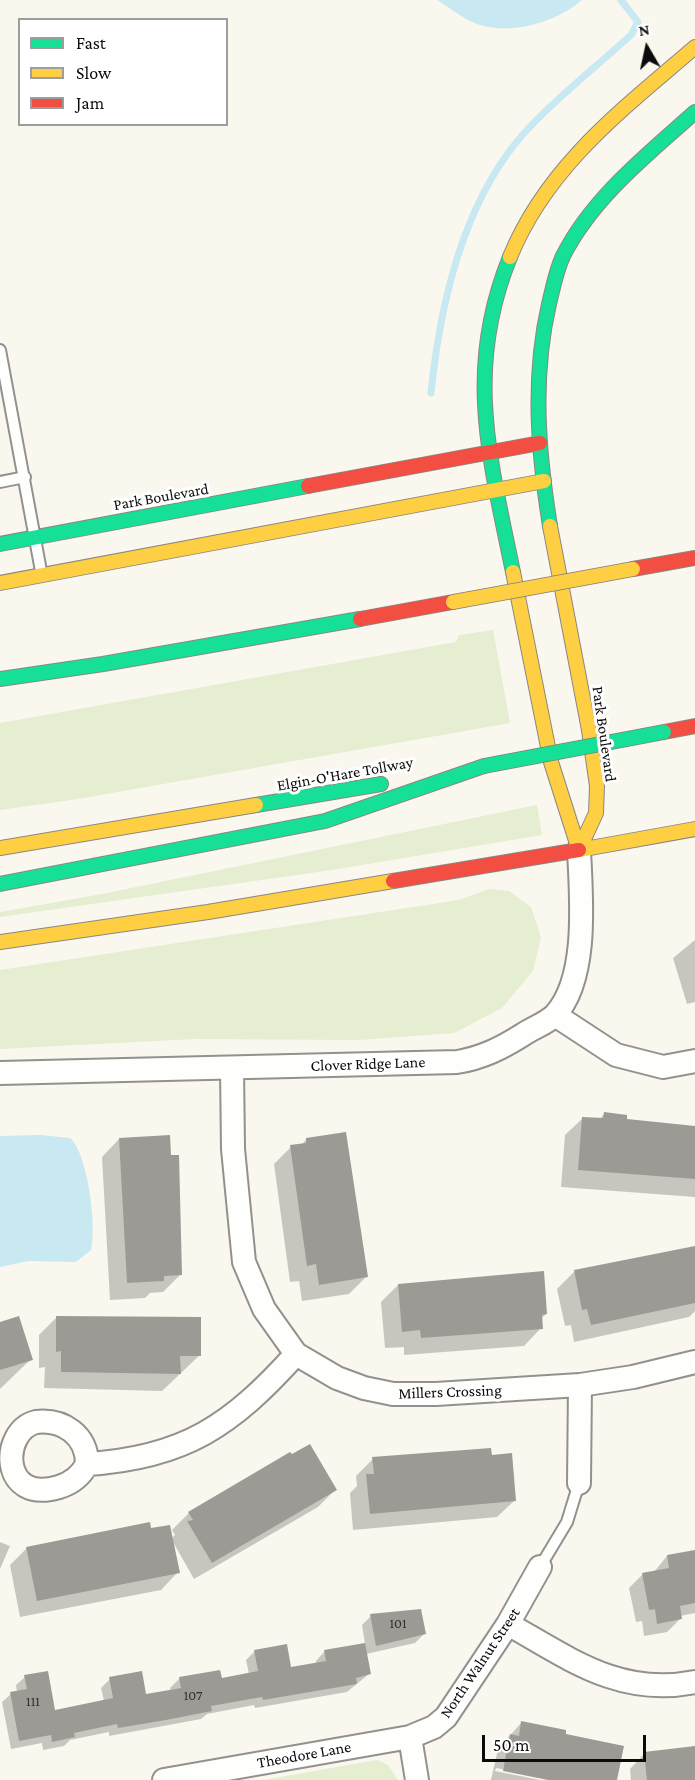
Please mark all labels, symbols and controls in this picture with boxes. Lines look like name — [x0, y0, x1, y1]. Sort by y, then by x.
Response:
legend — [18, 18, 228, 126]
north arrow — [617, 18, 677, 78]
text: N — [637, 20, 651, 39]
text: Fast — [76, 33, 106, 53]
text: Slow — [76, 63, 111, 83]
text: Jam — [76, 93, 104, 113]
street label: Park Boulevard — [112, 479, 210, 515]
street label: Park Boulevard — [588, 685, 620, 783]
street label: Elgin-O'Hare Tollway — [276, 753, 414, 795]
street label: Clover Ridge Lane — [310, 1052, 426, 1076]
street label: Millers Crossing — [398, 1381, 502, 1403]
street label: North Walnut Street — [436, 1604, 524, 1722]
house number: 101 — [389, 1616, 407, 1632]
house number: 107 — [184, 1688, 202, 1704]
house number: 111 — [26, 1694, 40, 1710]
scale bar — [485, 1723, 648, 1761]
text: 50 m — [493, 1735, 530, 1755]
street label: Theodore Lane — [256, 1737, 352, 1773]

